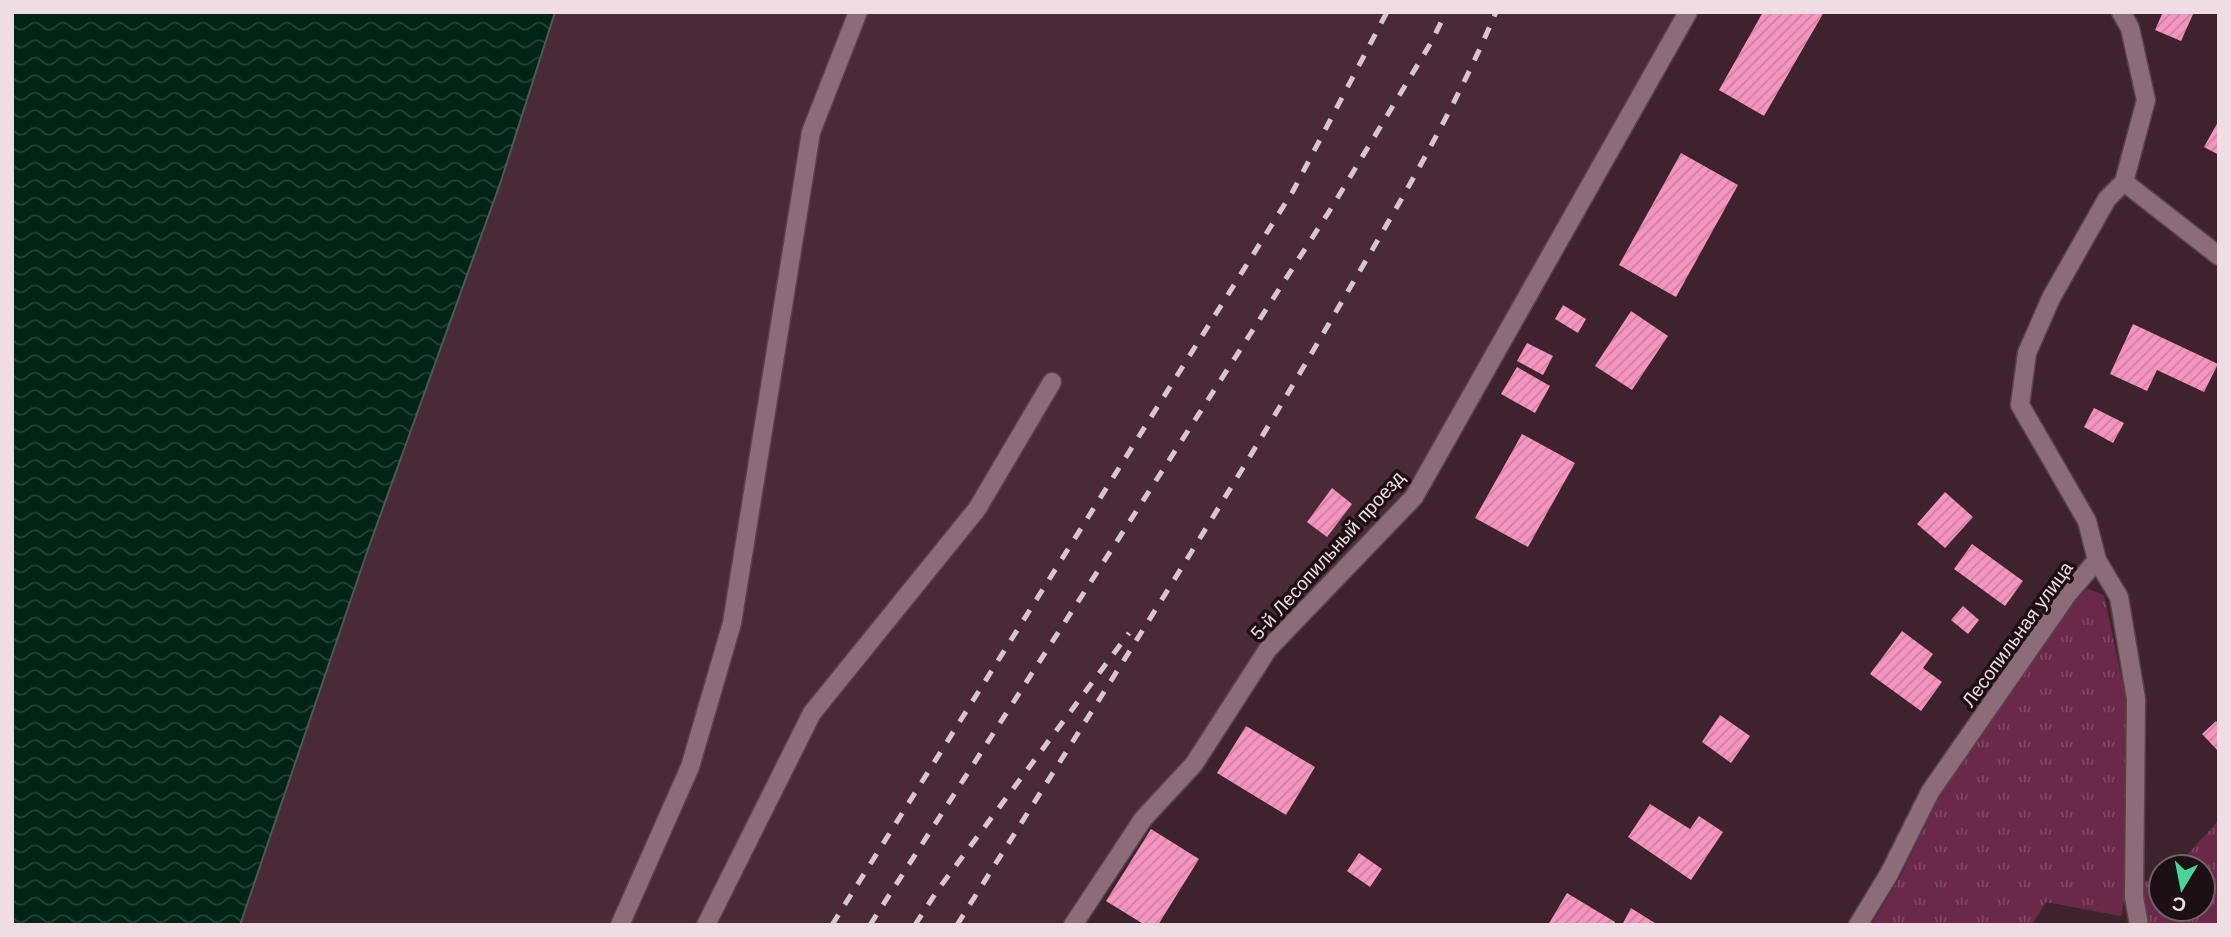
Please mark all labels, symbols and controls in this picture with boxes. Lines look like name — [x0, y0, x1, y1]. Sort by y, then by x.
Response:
street label: 5-й Лесопильный проезд — [1246, 467, 1408, 644]
street label: Лесопильная улица — [1958, 557, 2077, 711]
north arrow — [2147, 853, 2217, 923]
text: С — [2170, 893, 2188, 916]

